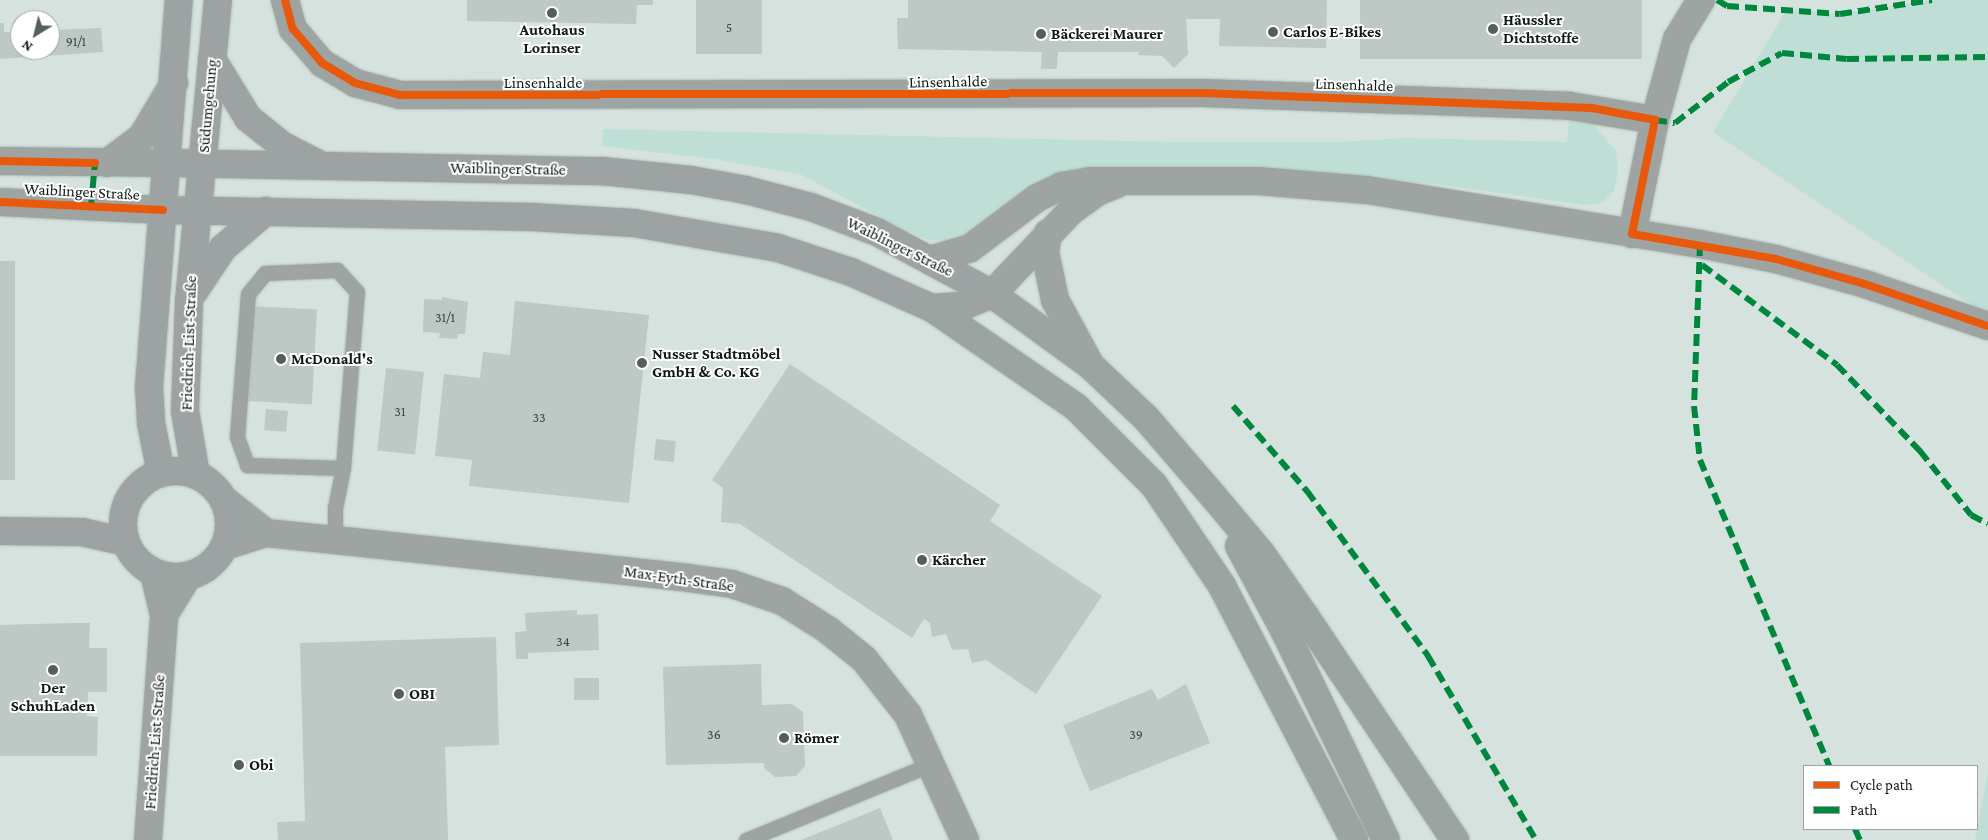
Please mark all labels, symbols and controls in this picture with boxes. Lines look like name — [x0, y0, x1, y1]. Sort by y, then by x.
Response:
marker: Autohaus Lorinser — [546, 7, 558, 19]
north arrow — [10, 10, 60, 60]
place label: Häussler Dichtstoffe — [1503, 10, 1579, 48]
house number: 5 — [726, 19, 732, 35]
place label: Autohaus Lorinser — [520, 20, 584, 58]
place label: Carlos E-Bikes — [1283, 22, 1381, 42]
marker: Häussler Dichtstoffe — [1487, 23, 1499, 35]
place label: Bäckerei Maurer — [1051, 24, 1163, 44]
marker: Carlos E-Bikes — [1267, 26, 1279, 38]
marker: Bäckerei Maurer — [1035, 28, 1047, 40]
house number: 91/1 — [66, 33, 86, 49]
text: N — [18, 37, 35, 56]
street label: Südumgehung — [194, 58, 222, 154]
street label: Linsenhalde — [909, 72, 987, 92]
street label: Linsenhalde — [504, 73, 582, 93]
street label: Linsenhalde — [1315, 74, 1393, 96]
street label: Waiblinger Straße — [450, 158, 566, 180]
street label: Waiblinger Straße — [24, 179, 140, 205]
street label: Waiblinger Straße — [844, 213, 956, 281]
street label: Friedrich-List-Straße — [177, 275, 201, 411]
house number: 31/1 — [435, 309, 455, 325]
place label: Nusser Stadtmöbel GmbH & Co. KG — [652, 344, 781, 382]
place label: McDonald's — [291, 349, 373, 369]
marker: McDonald's — [275, 353, 287, 365]
marker: Nusser Stadtmöbel GmbH & Co. KG — [636, 357, 648, 369]
house number: 31 — [394, 403, 406, 419]
house number: 33 — [532, 409, 546, 425]
place label: Kärcher — [932, 550, 986, 570]
marker: Kärcher — [916, 554, 928, 566]
street label: Max-Eyth-Straße — [623, 562, 735, 596]
house number: 34 — [556, 633, 570, 649]
marker: Der SchuhLaden — [47, 664, 59, 676]
street label: Friedrich-List-Straße — [141, 674, 169, 810]
place label: Der SchuhLaden — [11, 678, 95, 716]
place label: OBI — [409, 684, 435, 704]
marker: OBI — [393, 688, 405, 700]
house number: 36 — [707, 726, 721, 742]
house number: 39 — [1129, 726, 1143, 742]
place label: Römer — [794, 728, 839, 748]
marker: Römer — [778, 732, 790, 744]
place label: Obi — [249, 755, 273, 775]
marker: Obi — [233, 759, 245, 771]
legend — [1803, 765, 1978, 830]
text: Cycle path — [1850, 777, 1913, 793]
text: Path — [1850, 802, 1877, 818]

